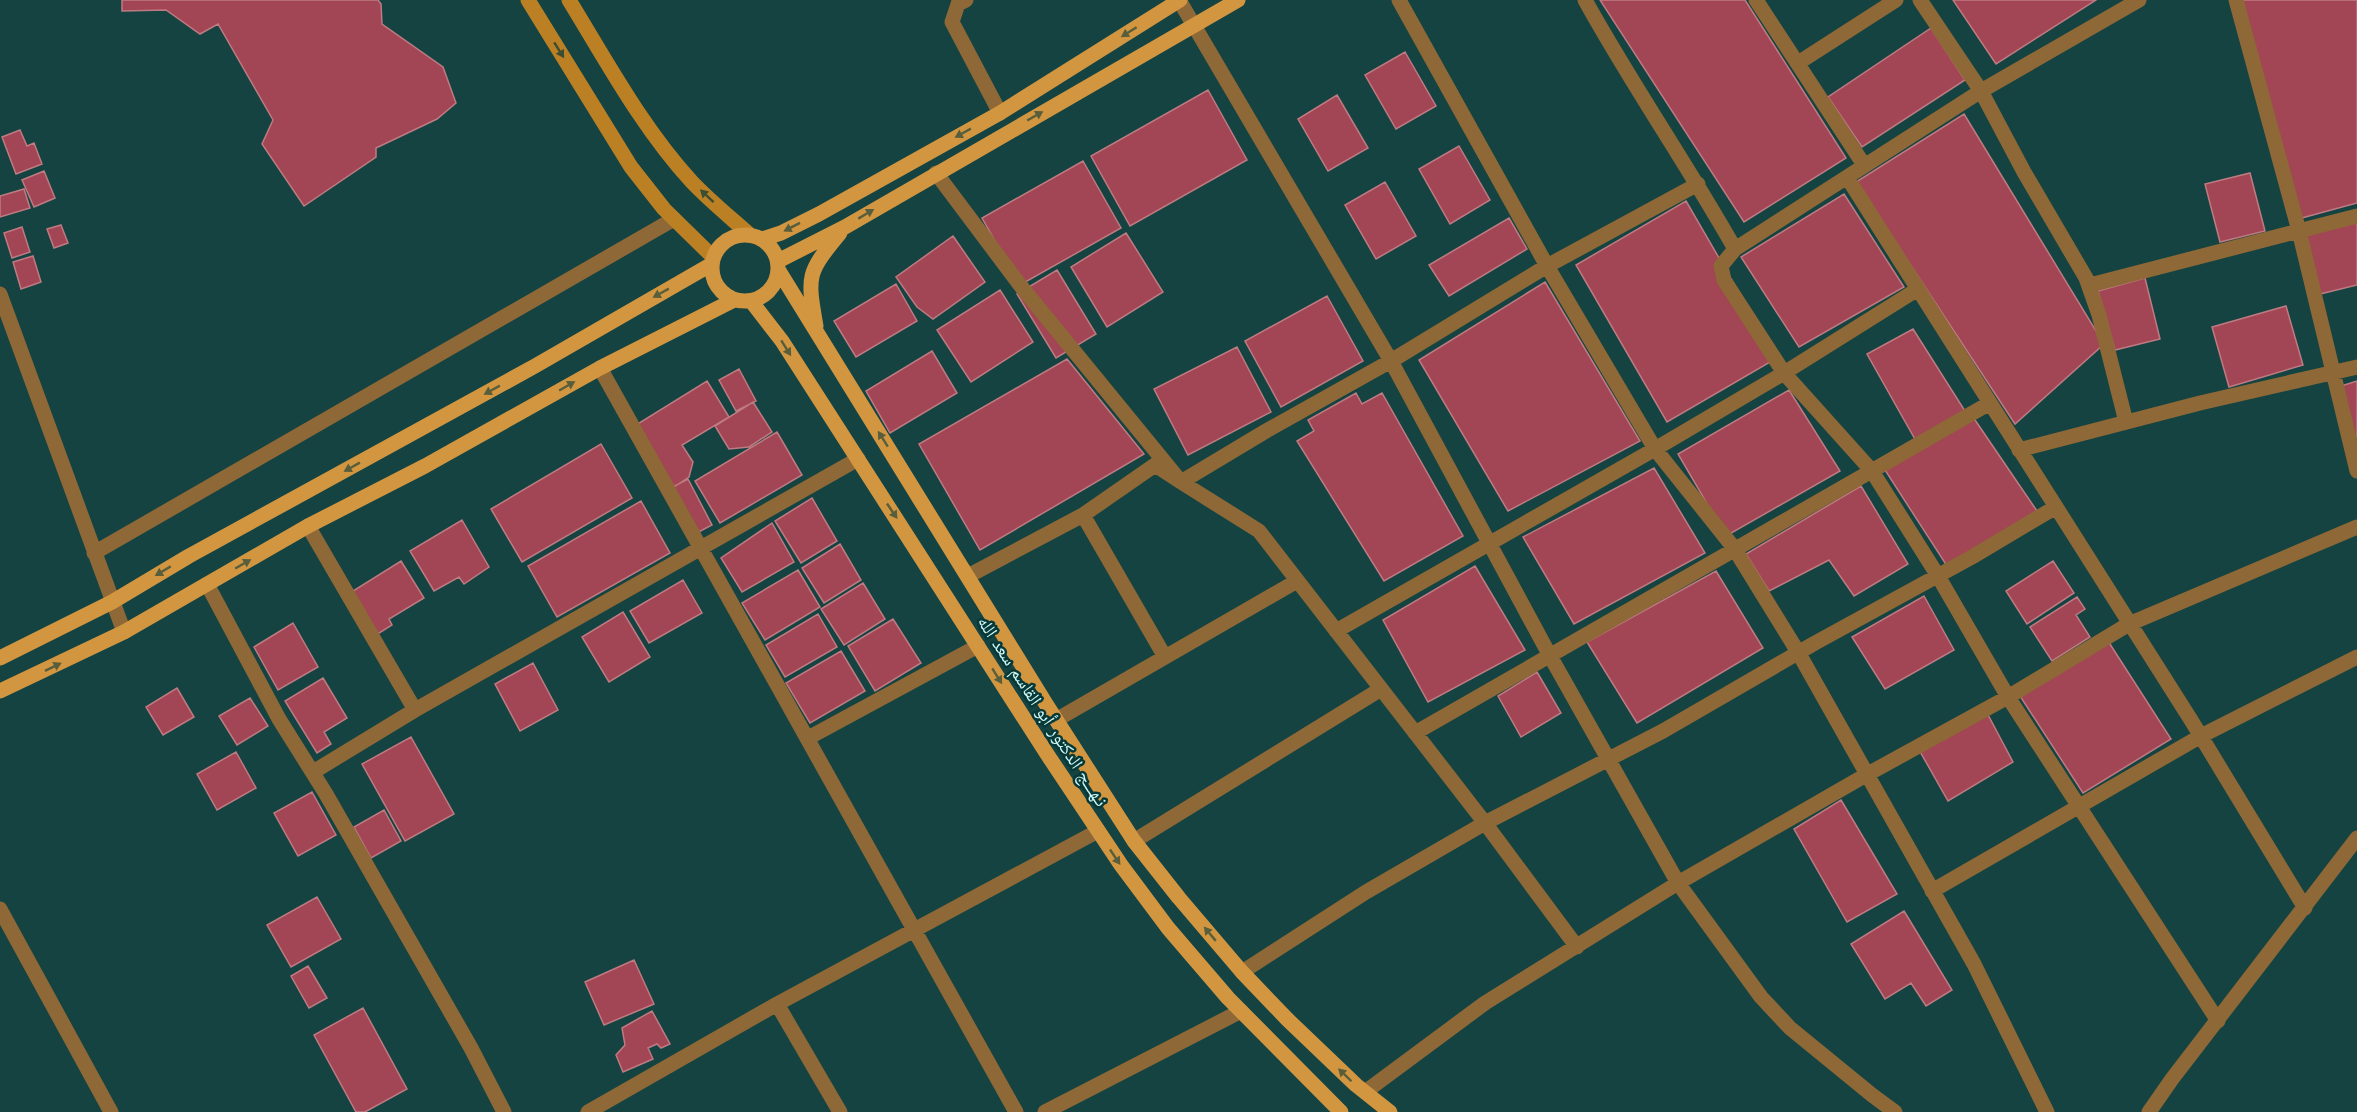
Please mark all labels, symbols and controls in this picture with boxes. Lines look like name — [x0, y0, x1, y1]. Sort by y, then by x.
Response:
one-way arrow — [1121, 26, 1137, 37]
one-way arrow — [553, 42, 564, 58]
one-way arrow — [1027, 111, 1043, 122]
one-way arrow — [954, 128, 971, 138]
one-way arrow — [700, 189, 714, 203]
one-way arrow — [858, 208, 874, 219]
one-way arrow — [784, 223, 801, 232]
one-way arrow — [652, 288, 669, 298]
one-way arrow — [780, 340, 791, 356]
one-way arrow — [559, 381, 576, 391]
one-way arrow — [483, 385, 500, 395]
one-way arrow — [878, 431, 889, 447]
one-way arrow — [343, 462, 360, 472]
one-way arrow — [887, 503, 898, 519]
one-way arrow — [235, 558, 251, 569]
one-way arrow — [155, 566, 171, 577]
street label: نـهـــج الدكتور أبو القاسم سعد الله — [972, 612, 1112, 811]
one-way arrow — [45, 662, 62, 672]
one-way arrow — [991, 668, 1002, 684]
one-way arrow — [1109, 848, 1121, 864]
one-way arrow — [1204, 927, 1217, 942]
one-way arrow — [1338, 1068, 1352, 1082]

